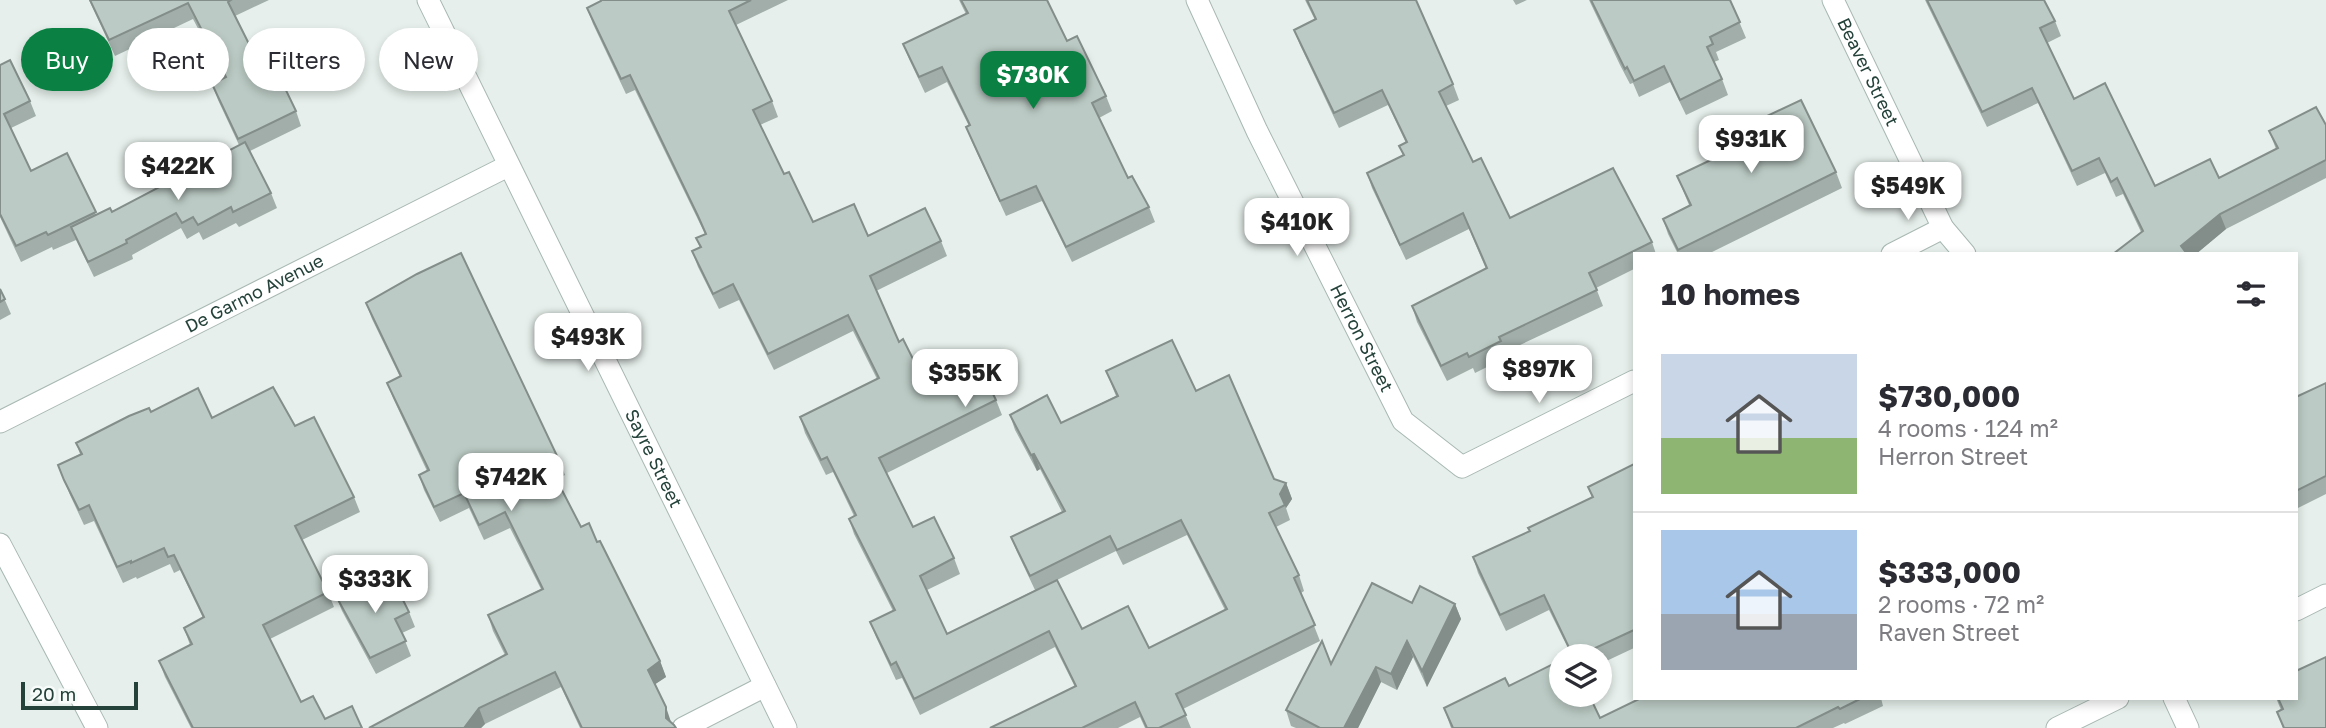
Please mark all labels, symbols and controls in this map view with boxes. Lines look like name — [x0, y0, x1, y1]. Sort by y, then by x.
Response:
street label: Beaver Street — [1833, 14, 1904, 129]
chip: Buy — [21, 28, 113, 91]
chip: Rent — [127, 28, 229, 91]
chip: Filters — [243, 28, 365, 91]
chip: New — [379, 28, 478, 91]
pin: $730K — [984, 52, 1082, 111]
text: $730K — [996, 60, 1070, 88]
pin: $931K — [1702, 116, 1800, 175]
text: $931K — [1715, 124, 1787, 152]
pin: $422K — [129, 142, 227, 202]
text: $422K — [141, 151, 215, 179]
pin: $549K — [1859, 162, 1957, 222]
text: $549K — [1870, 171, 1946, 199]
pin: $410K — [1248, 198, 1346, 258]
text: $410K — [1260, 207, 1334, 235]
street label: De Garmo Avenue — [181, 249, 327, 337]
icon: filters — [2232, 275, 2270, 313]
text: 10 homes — [1661, 276, 1800, 312]
street label: Herron Street — [1326, 280, 1398, 395]
pin: $493K — [539, 314, 637, 373]
text: $493K — [550, 322, 626, 350]
pin: $897K — [1490, 346, 1588, 405]
pin: $355K — [916, 350, 1014, 409]
text: $897K — [1502, 354, 1576, 382]
text: $355K — [928, 358, 1002, 386]
text: $730,000 — [1878, 378, 2020, 414]
icon: home — [1717, 382, 1801, 466]
street label: Sayre Street — [621, 405, 688, 511]
text: 4 rooms · 124 m² — [1878, 414, 2058, 442]
text: Herron Street — [1878, 442, 2028, 470]
pin: $742K — [462, 454, 560, 513]
text: $742K — [474, 462, 548, 490]
text: $333,000 — [1878, 554, 2021, 590]
pin: $333K — [326, 556, 424, 615]
icon: home — [1717, 558, 1801, 642]
text: $333K — [338, 564, 412, 592]
text: 2 rooms · 72 m² — [1878, 590, 2044, 618]
text: Raven Street — [1878, 618, 2020, 646]
map controls — [1549, 644, 1612, 707]
button: layers — [1549, 644, 1612, 707]
scale bar — [21, 679, 138, 711]
text: 20 m — [32, 682, 76, 705]

